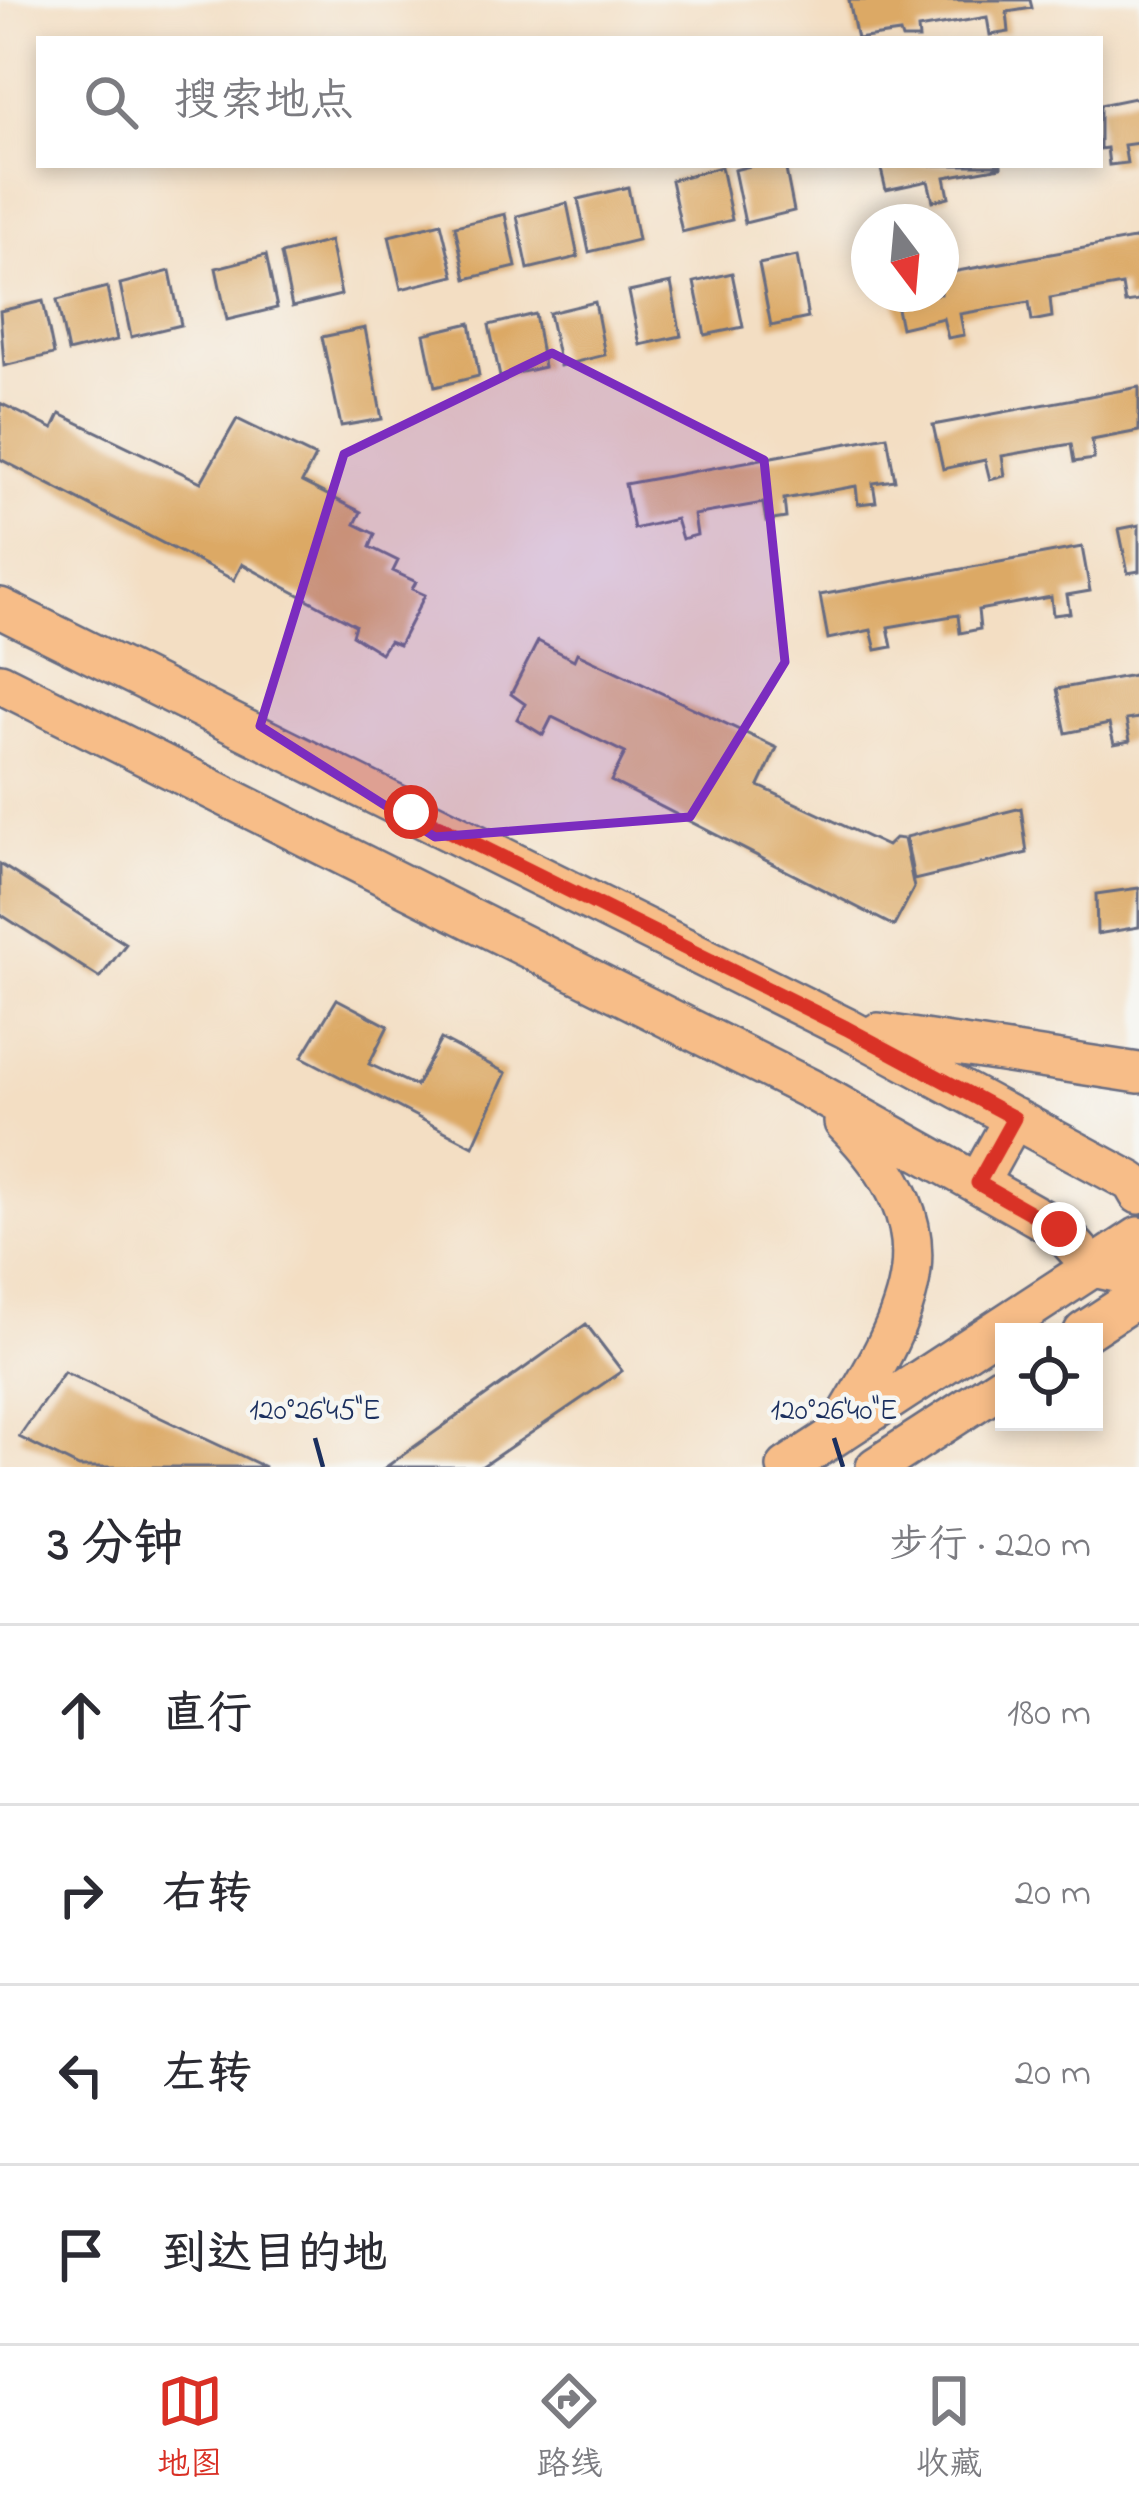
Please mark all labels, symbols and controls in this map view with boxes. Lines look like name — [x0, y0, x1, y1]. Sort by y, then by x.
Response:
search box — [36, 36, 1103, 168]
icon: search — [78, 69, 144, 135]
text: 搜索地点 — [174, 70, 354, 136]
north arrow — [851, 204, 959, 312]
route start — [384, 785, 438, 839]
route end — [1032, 1202, 1086, 1256]
map controls — [995, 1323, 1103, 1431]
button: locate — [995, 1323, 1103, 1431]
text: 120°26'45"E — [249, 1390, 381, 1434]
text: 120°26'40"E — [770, 1390, 898, 1434]
text: 3 分钟 — [48, 1509, 184, 1584]
text: 步行 · 220 m — [890, 1518, 1091, 1575]
icon: ahead — [48, 1682, 114, 1748]
text: 直行 — [162, 1683, 252, 1749]
text: 180 m — [1007, 1686, 1091, 1743]
icon: right — [48, 1862, 114, 1928]
text: 右转 — [162, 1863, 252, 1929]
text: 20 m — [1015, 1866, 1091, 1923]
icon: left — [48, 2042, 114, 2108]
text: 左转 — [162, 2043, 252, 2109]
text: 20 m — [1015, 2046, 1091, 2103]
icon: arrive — [48, 2222, 114, 2288]
text: 到达目的地 — [162, 2223, 387, 2289]
tab: 地图 — [157, 2368, 223, 2490]
tab: 路线 — [536, 2368, 602, 2490]
tab: 收藏 — [916, 2368, 982, 2490]

